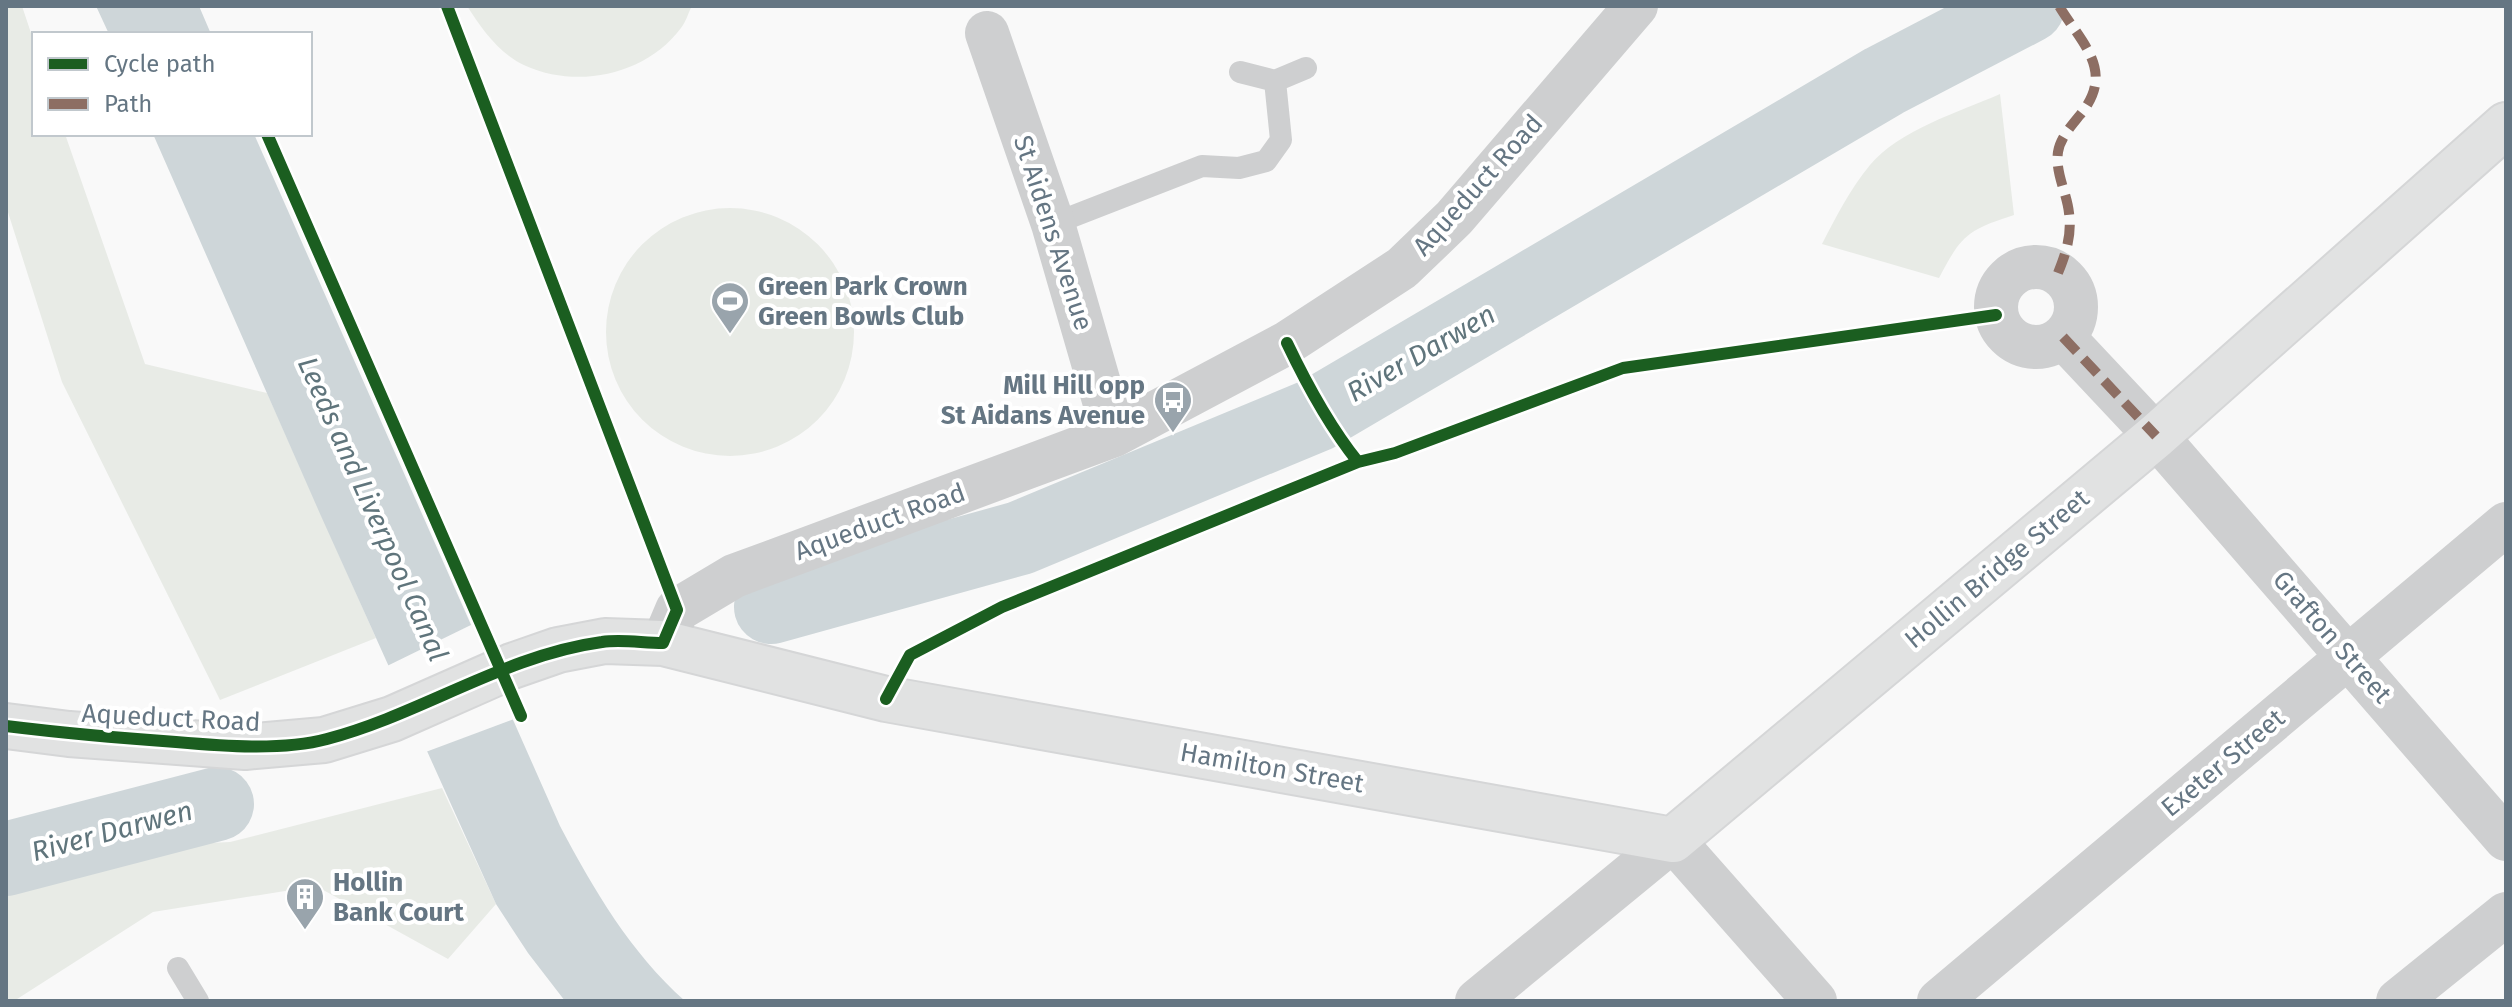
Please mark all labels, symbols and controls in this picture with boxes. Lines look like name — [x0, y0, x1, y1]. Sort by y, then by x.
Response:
legend — [32, 32, 312, 136]
text: Cycle path — [104, 50, 216, 78]
text: Path — [104, 90, 152, 118]
street label: Aqueduct Road — [1407, 108, 1549, 262]
street label: St Aidens Avenue — [1007, 132, 1099, 334]
place label: Green Park Crown Green Bowls Club — [758, 271, 968, 332]
sports icon: Green Park Crown Green Bowls Club — [709, 280, 751, 335]
water label: River Darwen — [1341, 297, 1501, 409]
water label: Leeds and Liverpool Canal — [291, 352, 455, 666]
place label: Mill Hill opp St Aidans Avenue — [941, 370, 1145, 431]
bus stop icon: Mill Hill opp St Aidans Avenue — [1152, 379, 1194, 434]
street label: Aqueduct Road — [791, 477, 969, 567]
street label: Hollin Bridge Street — [1899, 482, 2096, 655]
street label: Grafton Street — [2266, 564, 2398, 710]
street label: Aqueduct Road — [81, 698, 261, 738]
street label: Exeter Street — [2155, 702, 2291, 823]
street label: Hamilton Street — [1178, 737, 1367, 800]
water label: River Darwen — [28, 794, 196, 868]
place label: Hollin Bank Court — [333, 867, 465, 928]
building icon: Hollin Bank Court — [284, 876, 326, 931]

